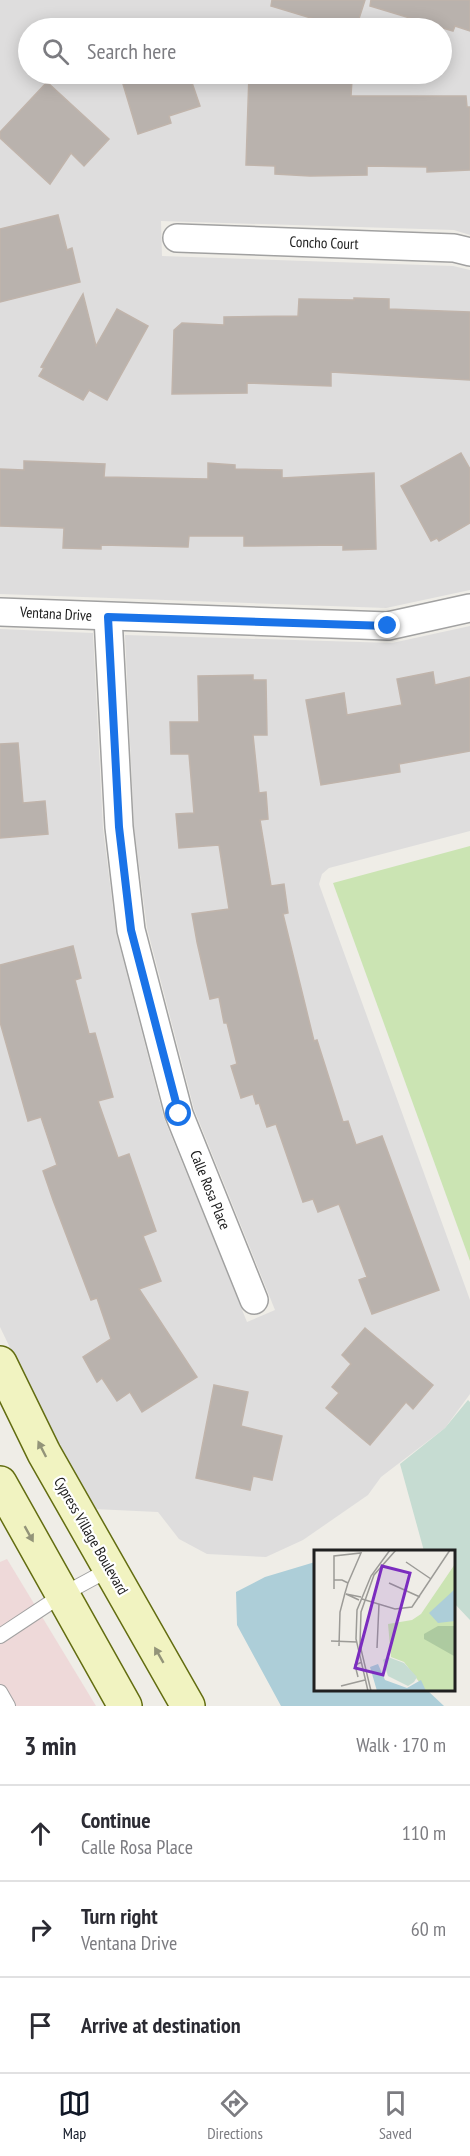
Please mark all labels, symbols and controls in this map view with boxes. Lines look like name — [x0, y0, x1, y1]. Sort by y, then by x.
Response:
search box — [18, 18, 452, 84]
icon: search — [39, 35, 72, 68]
text: Search here — [87, 37, 176, 65]
street label: Concho Court — [289, 232, 359, 253]
street label: Ventana Drive — [19, 602, 93, 625]
route end — [374, 612, 400, 638]
route start — [165, 1100, 191, 1126]
street label: Calle Rosa Place — [186, 1147, 235, 1232]
one-way arrow — [37, 1441, 47, 1458]
street label: Cypress Village Boulevard — [50, 1474, 133, 1598]
one-way arrow — [23, 1526, 34, 1542]
inset map — [314, 1550, 455, 1691]
one-way arrow — [154, 1647, 165, 1663]
text: 3 min — [24, 1729, 77, 1762]
text: Walk · 170 m — [356, 1732, 446, 1758]
text: Continue — [81, 1806, 151, 1834]
icon: ahead — [24, 1817, 57, 1850]
text: 110 m — [402, 1820, 446, 1846]
text: Calle Rosa Place — [81, 1834, 193, 1860]
text: Turn right — [81, 1902, 158, 1930]
icon: right — [24, 1913, 57, 1946]
text: 60 m — [411, 1916, 446, 1942]
text: Ventana Drive — [81, 1930, 177, 1956]
icon: arrive — [24, 2009, 57, 2042]
text: Arrive at destination — [81, 2011, 241, 2039]
tab: Map — [58, 2087, 91, 2143]
tab: Directions — [207, 2087, 263, 2143]
tab: Saved — [379, 2087, 412, 2143]

